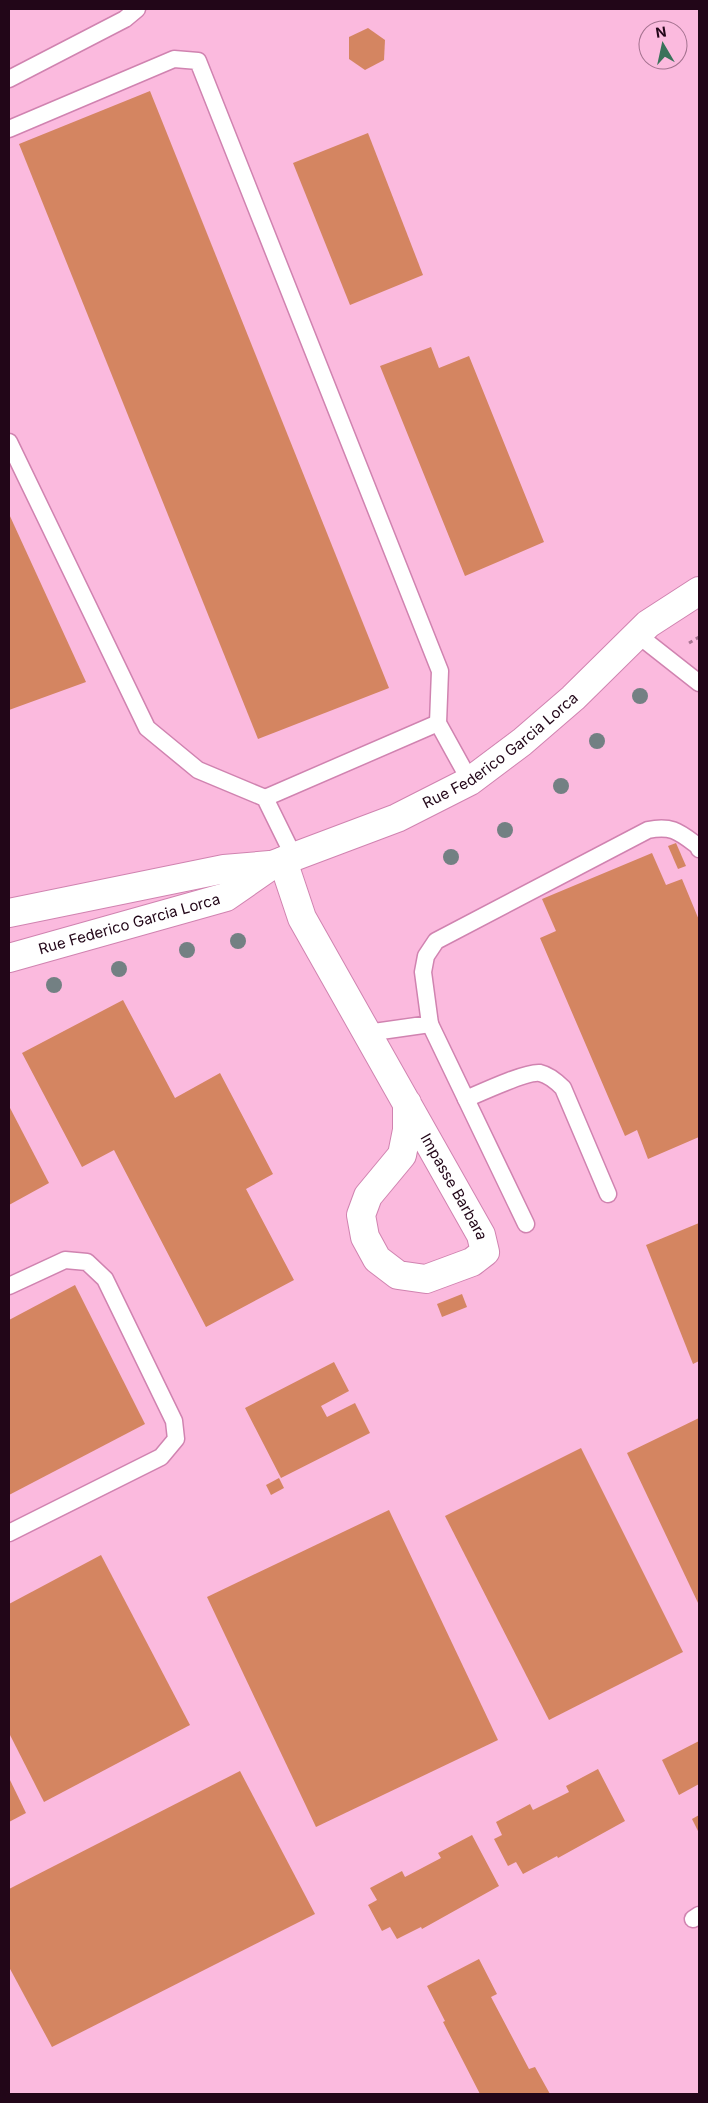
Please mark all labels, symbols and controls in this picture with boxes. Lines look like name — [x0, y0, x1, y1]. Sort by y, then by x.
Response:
north arrow — [638, 20, 688, 70]
text: N — [654, 22, 667, 41]
street label: Rue Federico Garcia Lorca — [419, 688, 582, 812]
street label: Rue Federico Garcia Lorca — [36, 889, 222, 958]
street label: Impasse Barbara — [417, 1130, 492, 1242]

